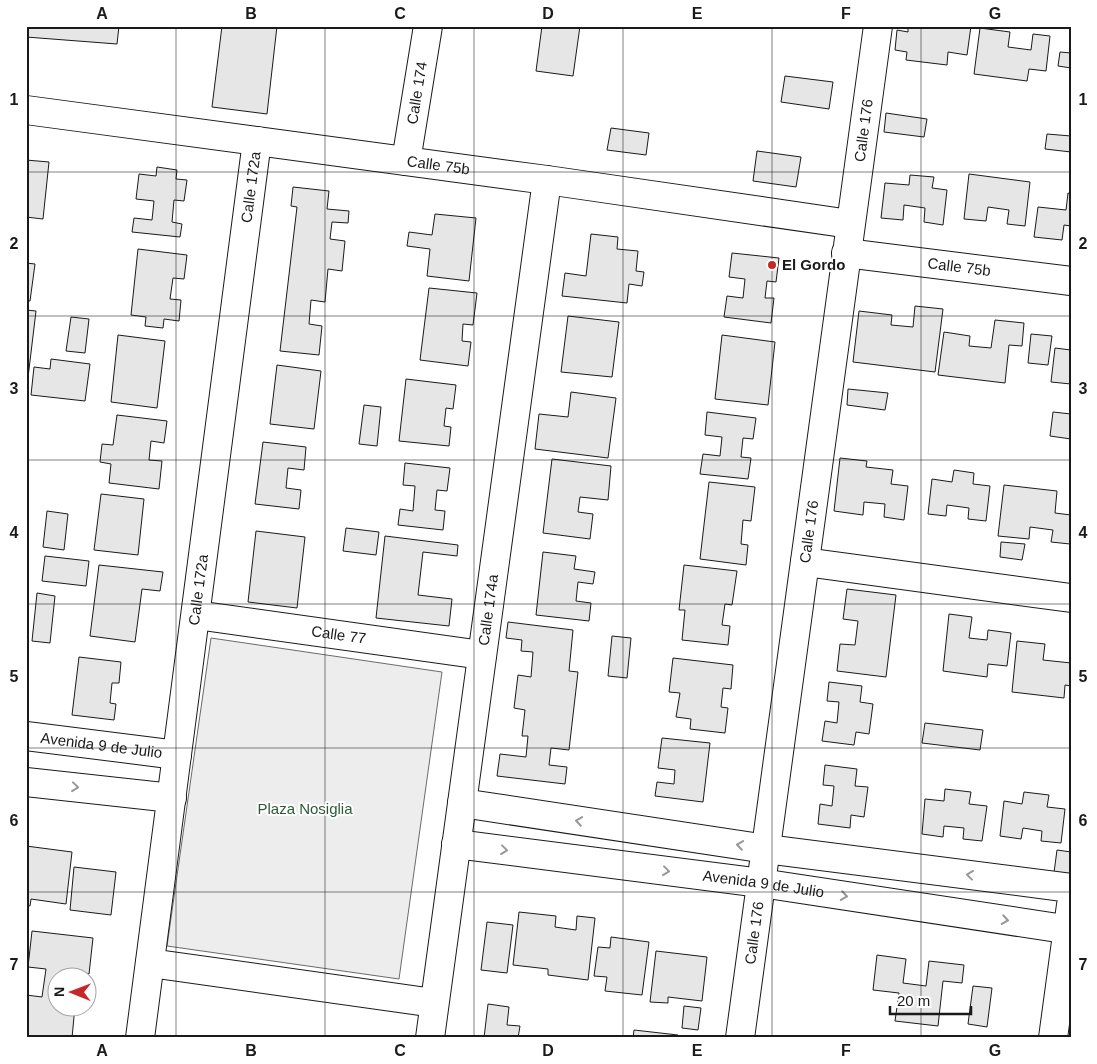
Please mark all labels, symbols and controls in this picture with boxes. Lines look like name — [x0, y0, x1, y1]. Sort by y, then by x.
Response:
text: A — [96, 5, 108, 22]
text: B — [245, 5, 257, 22]
text: C — [394, 5, 406, 22]
text: D — [542, 5, 554, 22]
text: E — [692, 5, 703, 22]
text: F — [841, 5, 851, 22]
text: G — [989, 5, 1001, 22]
street label: Calle 174 — [403, 60, 430, 125]
text: 1 — [10, 91, 19, 108]
text: 1 — [1079, 91, 1088, 108]
street label: Calle 176 — [851, 98, 876, 163]
street label: Calle 172a — [237, 150, 264, 224]
street label: Calle 75b — [406, 152, 471, 178]
text: 2 — [10, 235, 19, 252]
text: 2 — [1079, 235, 1088, 252]
street label: Calle 75b — [927, 254, 992, 279]
place label: El Gordo — [782, 256, 845, 273]
marker: El Gordo — [766, 259, 778, 271]
text: 3 — [10, 380, 19, 397]
text: 3 — [1079, 380, 1088, 397]
street label: Calle 176 — [796, 499, 821, 564]
text: 4 — [10, 524, 19, 541]
text: 4 — [1079, 524, 1088, 541]
street label: Calle 172a — [185, 552, 211, 626]
street label: Calle 174a — [475, 573, 501, 647]
street label: Calle 77 — [310, 622, 367, 647]
text: 5 — [10, 668, 19, 685]
text: 5 — [1079, 668, 1088, 685]
street label: Avenida 9 de Julio — [40, 729, 163, 761]
one-way arrow — [71, 781, 79, 792]
park label: Plaza Nosiglia — [257, 800, 353, 817]
text: 6 — [10, 812, 19, 829]
text: 6 — [1079, 812, 1088, 829]
one-way arrow — [575, 816, 584, 826]
one-way arrow — [736, 840, 744, 851]
one-way arrow — [501, 844, 509, 855]
one-way arrow — [662, 865, 670, 876]
street label: Avenida 9 de Julio — [702, 867, 825, 900]
one-way arrow — [966, 870, 974, 881]
one-way arrow — [840, 890, 848, 900]
street label: Calle 176 — [741, 900, 767, 965]
one-way arrow — [1001, 914, 1009, 925]
text: 7 — [10, 956, 19, 973]
text: 7 — [1079, 956, 1088, 973]
north arrow — [48, 966, 98, 1016]
scale bar — [890, 984, 971, 1016]
text: N — [51, 987, 67, 997]
text: 20 m — [897, 992, 930, 1009]
text: A — [96, 1042, 108, 1059]
text: B — [245, 1042, 257, 1059]
text: C — [394, 1042, 406, 1059]
text: D — [542, 1042, 554, 1059]
text: E — [692, 1042, 703, 1059]
text: F — [841, 1042, 851, 1059]
text: G — [989, 1042, 1001, 1059]

